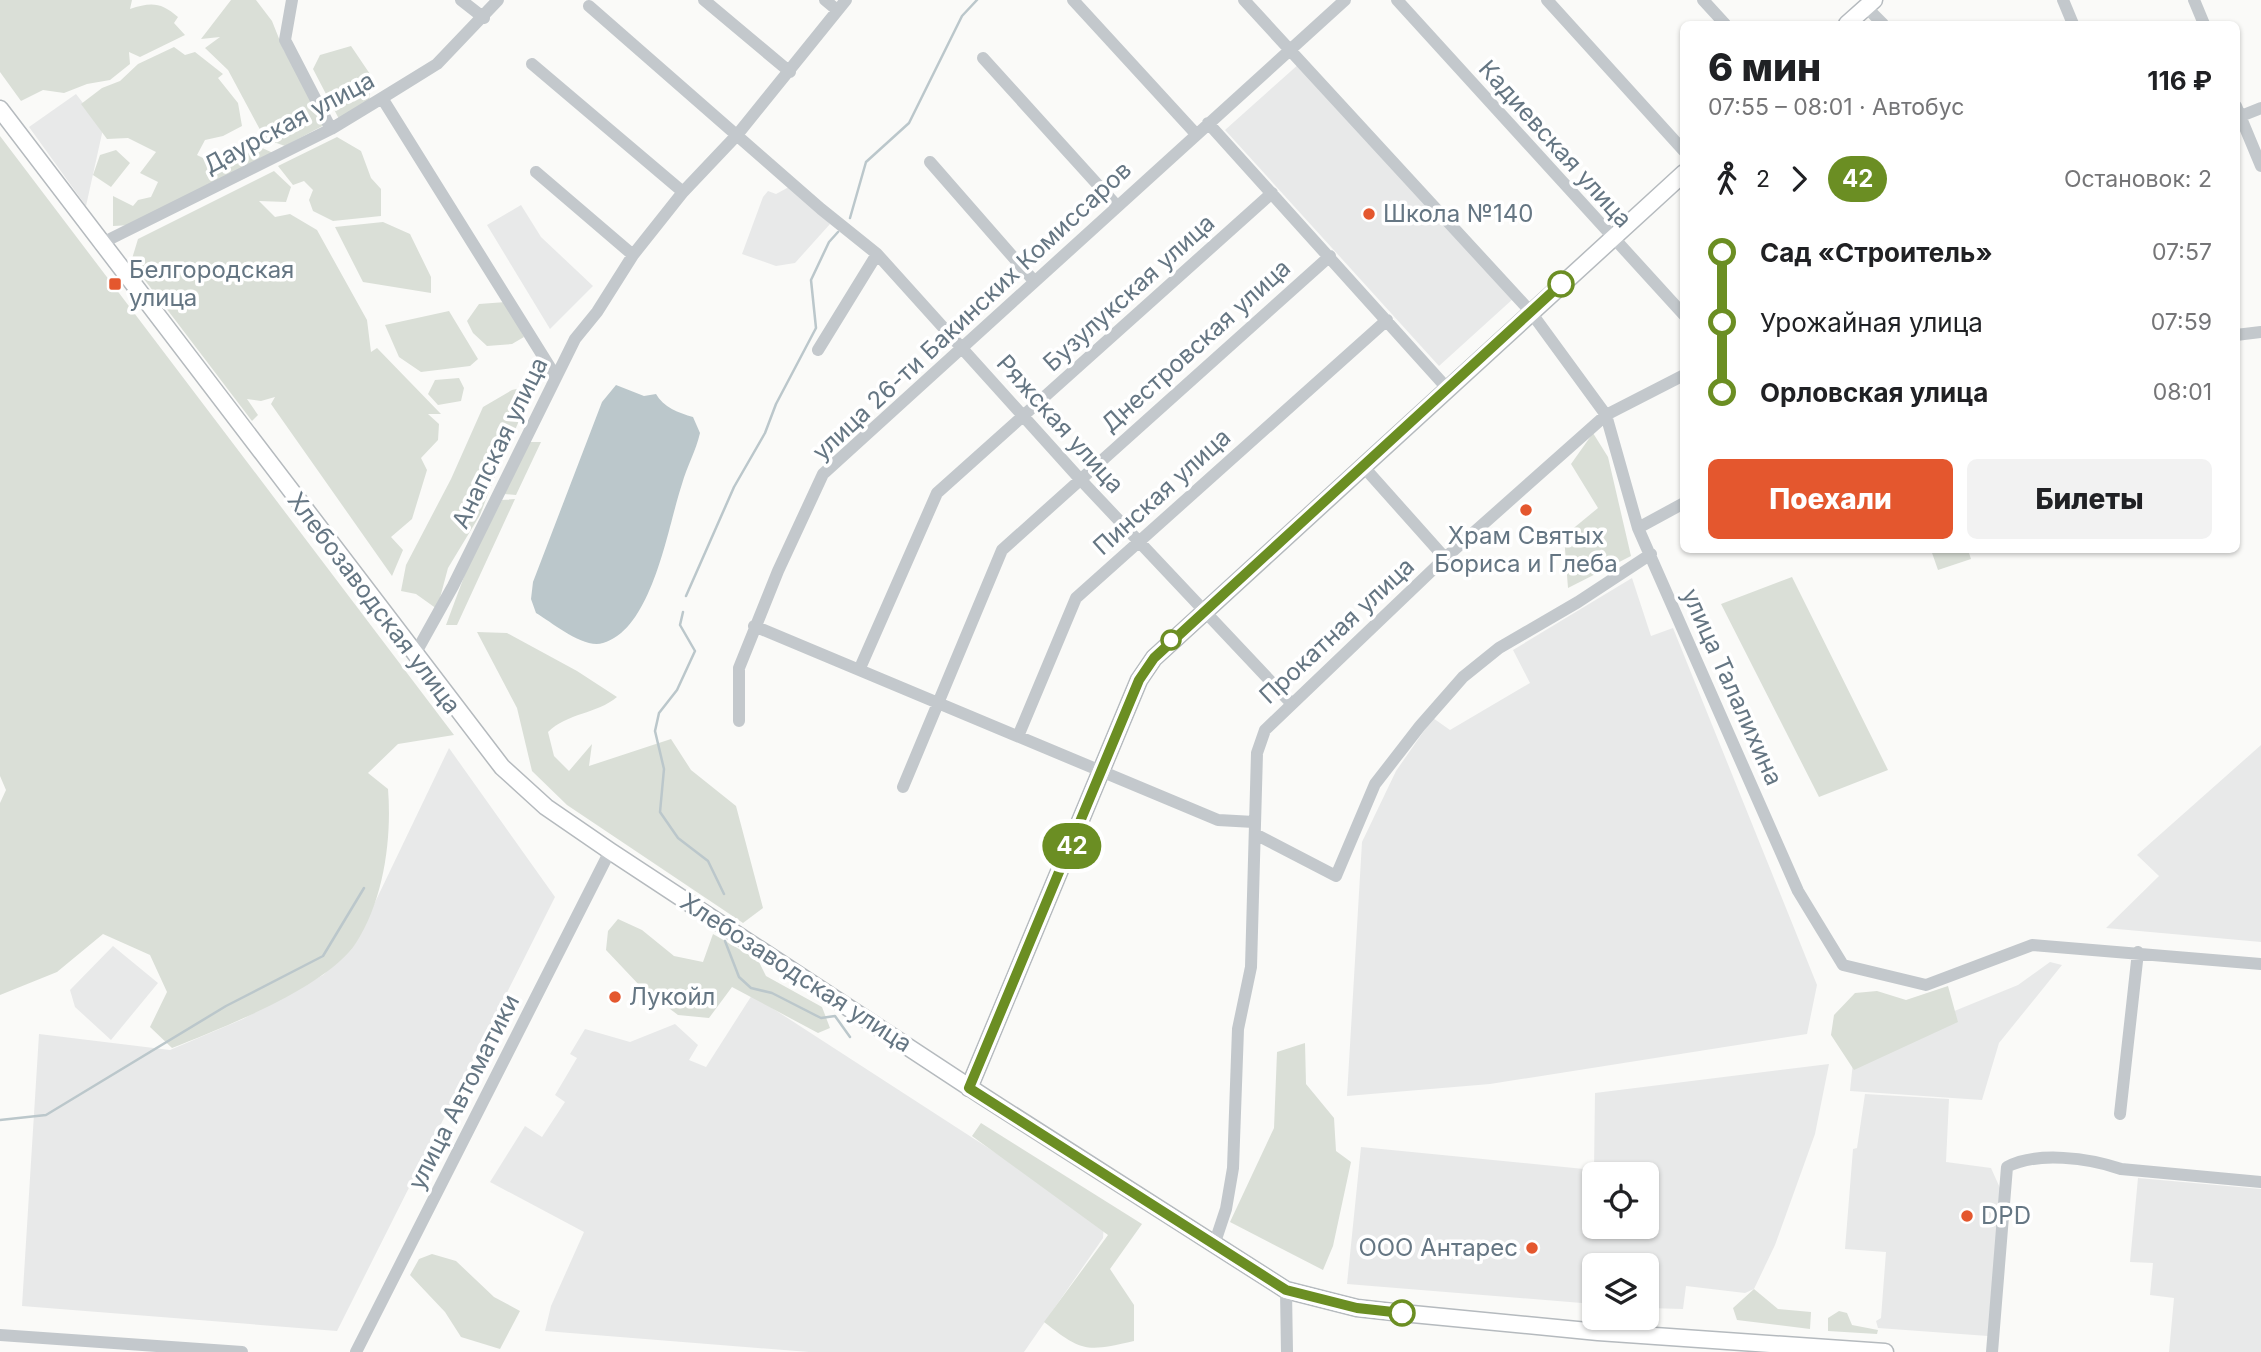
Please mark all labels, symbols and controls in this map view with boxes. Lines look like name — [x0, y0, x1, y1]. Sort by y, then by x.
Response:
text: 6 мин — [1708, 44, 1821, 90]
street label: Кадиевская улица — [1473, 54, 1638, 233]
street label: Даурская улица — [198, 65, 379, 180]
text: 116 ₽ — [2147, 65, 2212, 96]
text: 07:55 – 08:01 · Автобус — [1708, 93, 1964, 121]
street label: улица 26-ти Бакинских Комиссаров — [806, 155, 1137, 466]
icon: walk — [1708, 160, 1746, 198]
icon: forward — [1780, 160, 1818, 198]
text: 42 — [1842, 164, 1873, 193]
text: 2 — [1756, 165, 1770, 193]
text: Остановок: 2 — [2064, 165, 2212, 193]
place label: Школа №140 — [1383, 199, 1534, 228]
marker: Школа №140 — [1361, 206, 1377, 222]
street label: Бузулукская улица — [1037, 208, 1220, 377]
text: Сад «Строитель» — [1760, 237, 1993, 268]
text: 07:57 — [2152, 238, 2212, 266]
street label: Днестровская улица — [1095, 253, 1296, 438]
place label: Белгородская улица — [129, 255, 294, 312]
unlabelled marker — [1548, 271, 1574, 297]
marker: Белгородская улица — [107, 276, 123, 292]
text: Урожайная улица — [1760, 307, 1983, 338]
text: 07:59 — [2151, 308, 2212, 336]
street label: Ряжская улица — [991, 349, 1130, 499]
street label: Анапская улица — [446, 352, 554, 533]
text: Орловская улица — [1760, 377, 1988, 408]
text: 08:01 — [2153, 378, 2212, 406]
street label: Пинская улица — [1087, 422, 1236, 561]
button: Поехали — [1708, 459, 1953, 539]
button: Билеты — [1967, 459, 2212, 539]
street label: Хлебозаводская улица — [282, 486, 467, 719]
marker: Храм Святых Бориса и Глеба — [1518, 502, 1534, 518]
place label: Храм Святых Бориса и Глеба — [1434, 521, 1618, 578]
street label: Прокатная улица — [1253, 552, 1420, 710]
street label: улица Талалихина — [1676, 584, 1789, 790]
unlabelled marker — [1161, 630, 1181, 650]
line badge: 42 — [1040, 823, 1104, 869]
text: 42 — [1056, 831, 1088, 860]
street label: Хлебозаводская улица — [675, 887, 917, 1058]
place label: Лукойл — [629, 982, 715, 1011]
street label: улица Автоматики — [402, 989, 525, 1194]
marker: Лукойл — [607, 989, 623, 1005]
map controls — [1582, 1162, 1659, 1330]
button: locate — [1582, 1162, 1659, 1239]
place label: DPD — [1981, 1201, 2031, 1230]
marker: DPD — [1959, 1208, 1975, 1224]
place label: ООО Антарес — [1358, 1233, 1518, 1262]
marker: ООО Антарес — [1524, 1240, 1540, 1256]
button: layers — [1582, 1253, 1659, 1330]
unlabelled marker — [1389, 1300, 1415, 1326]

